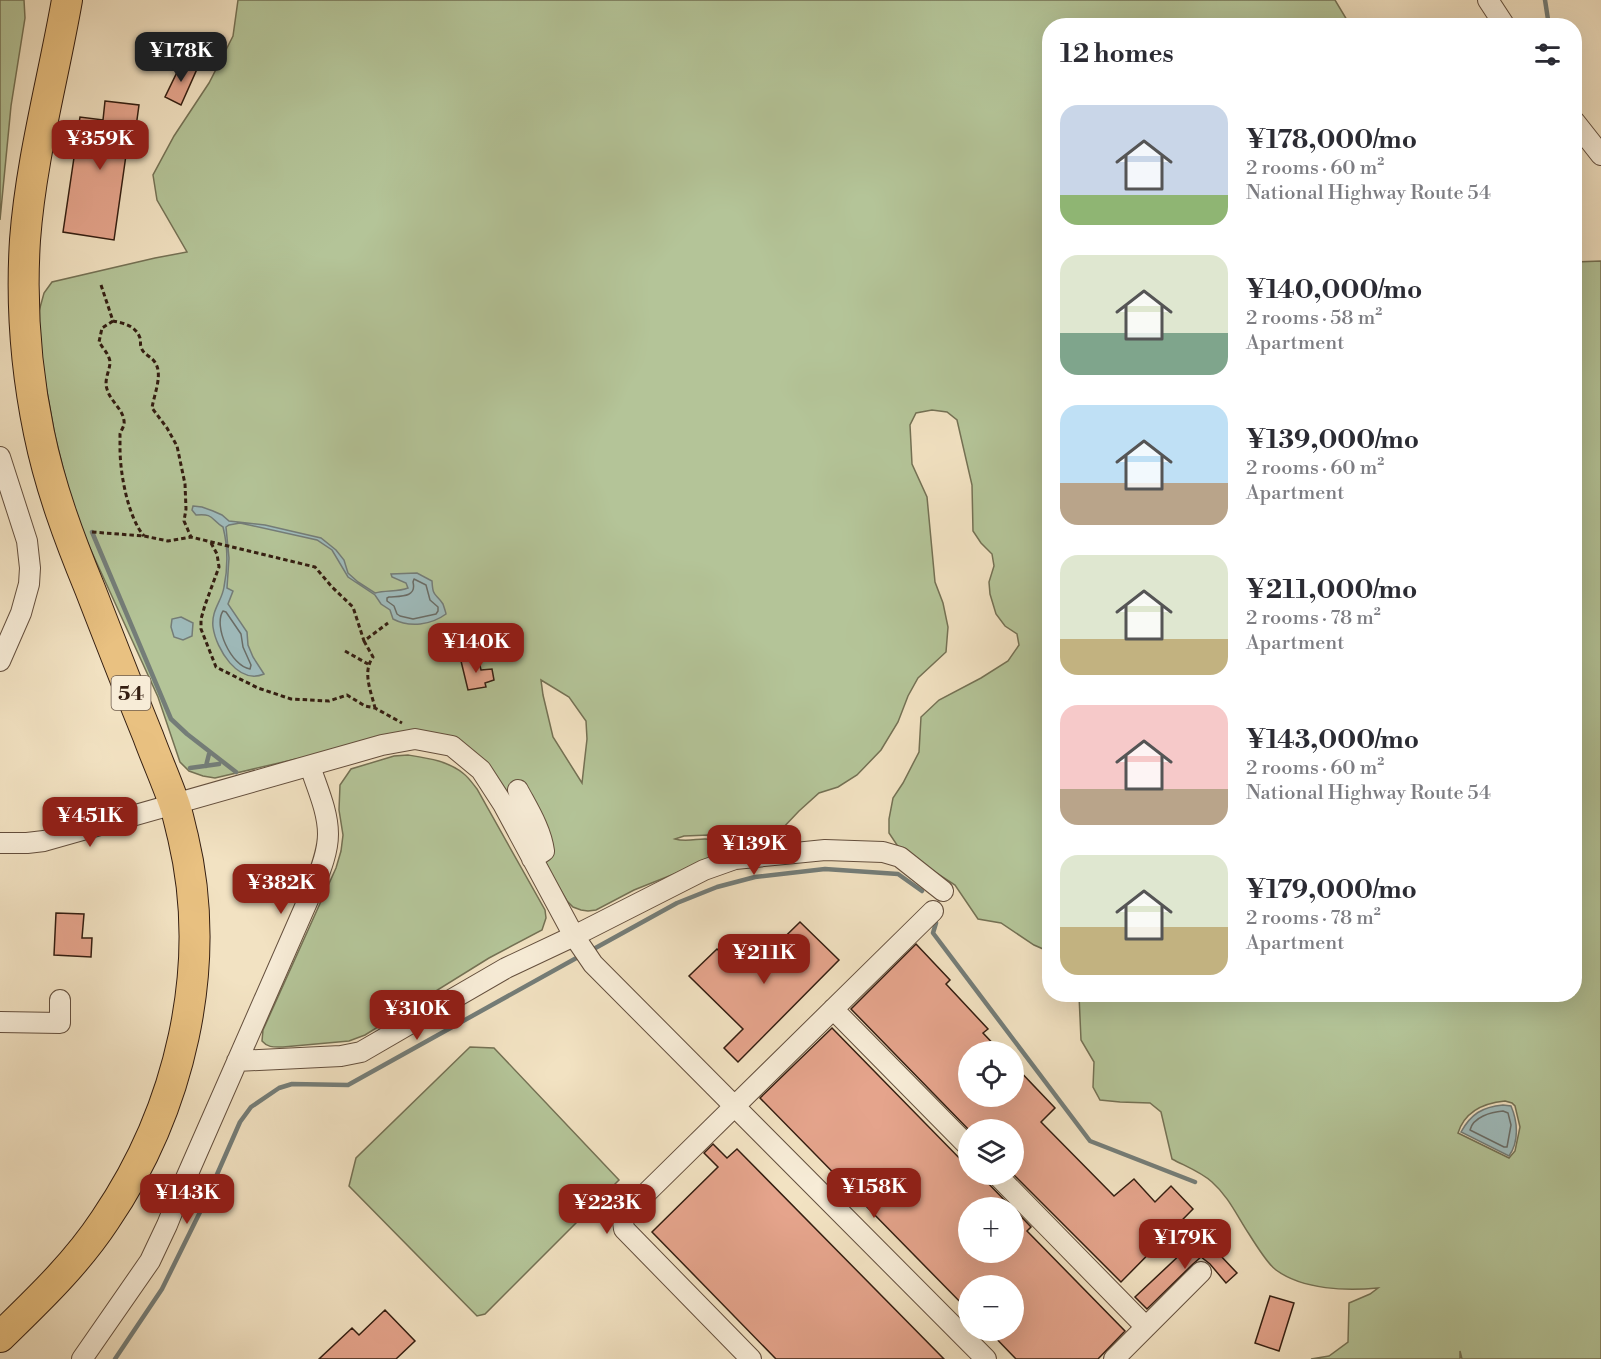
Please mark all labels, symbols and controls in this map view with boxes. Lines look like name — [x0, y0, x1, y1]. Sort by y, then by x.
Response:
pin: ¥178K — [139, 32, 223, 83]
text: 12 homes — [1060, 38, 1174, 70]
icon: filters — [1531, 38, 1564, 71]
text: ¥178K — [149, 39, 213, 64]
pin: ¥359K — [58, 120, 142, 171]
text: ¥178,000/mo — [1246, 124, 1417, 156]
text: ¥359K — [66, 127, 134, 152]
icon: home — [1108, 129, 1180, 201]
text: 2 rooms · 60 m² — [1246, 156, 1384, 181]
text: National Highway Route 54 — [1246, 181, 1491, 206]
text: ¥140,000/mo — [1246, 274, 1422, 306]
icon: home — [1108, 279, 1180, 351]
text: 2 rooms · 58 m² — [1246, 306, 1382, 331]
text: Apartment — [1246, 331, 1344, 356]
text: ¥139,000/mo — [1246, 424, 1419, 456]
icon: home — [1108, 429, 1180, 501]
text: 2 rooms · 60 m² — [1246, 456, 1384, 481]
text: Apartment — [1246, 481, 1344, 506]
text: ¥211,000/mo — [1246, 574, 1417, 606]
icon: home — [1108, 579, 1180, 651]
text: 2 rooms · 78 m² — [1246, 606, 1381, 631]
pin: ¥140K — [434, 623, 518, 674]
text: ¥140K — [442, 630, 510, 655]
text: Apartment — [1246, 631, 1344, 656]
road number: 54 — [112, 676, 150, 710]
text: ¥143,000/mo — [1246, 724, 1419, 756]
icon: home — [1108, 729, 1180, 801]
text: 2 rooms · 60 m² — [1246, 756, 1384, 781]
text: National Highway Route 54 — [1246, 781, 1491, 806]
pin: ¥451K — [48, 797, 132, 848]
text: ¥451K — [57, 804, 123, 829]
pin: ¥139K — [712, 825, 796, 876]
text: ¥139K — [721, 832, 787, 857]
pin: ¥382K — [239, 864, 323, 915]
text: ¥382K — [247, 871, 315, 896]
text: ¥179,000/mo — [1246, 874, 1417, 906]
icon: home — [1108, 879, 1180, 951]
text: 2 rooms · 78 m² — [1246, 906, 1381, 931]
text: Apartment — [1246, 931, 1344, 956]
pin: ¥211K — [722, 934, 806, 985]
text: ¥211K — [732, 941, 796, 966]
pin: ¥310K — [375, 990, 459, 1041]
text: ¥310K — [384, 997, 450, 1022]
map controls — [958, 1041, 1024, 1341]
button: locate — [958, 1041, 1024, 1107]
button: layers — [958, 1119, 1024, 1185]
pin: ¥158K — [832, 1168, 916, 1219]
pin: ¥143K — [145, 1174, 229, 1225]
text: ¥158K — [841, 1175, 907, 1200]
text: ¥143K — [154, 1181, 220, 1206]
pin: ¥223K — [565, 1184, 649, 1235]
text: ¥223K — [573, 1191, 641, 1216]
button: + — [958, 1197, 1024, 1263]
pin: ¥179K — [1143, 1219, 1227, 1270]
text: ¥179K — [1153, 1226, 1217, 1251]
button: − — [958, 1275, 1024, 1341]

